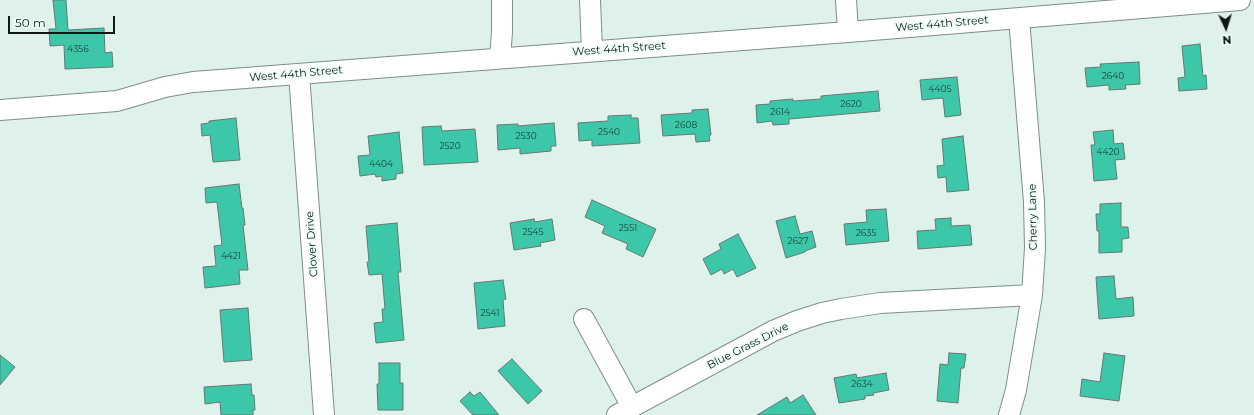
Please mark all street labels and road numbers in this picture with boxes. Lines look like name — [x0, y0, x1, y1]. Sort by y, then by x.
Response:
street label: West 44th Street — [895, 13, 989, 35]
street label: West 44th Street — [572, 39, 666, 59]
street label: West 44th Street — [249, 63, 343, 85]
street label: Cherry Lane — [1026, 184, 1040, 250]
street label: Clover Drive — [303, 211, 321, 277]
street label: Blue Grass Drive — [705, 320, 791, 372]

